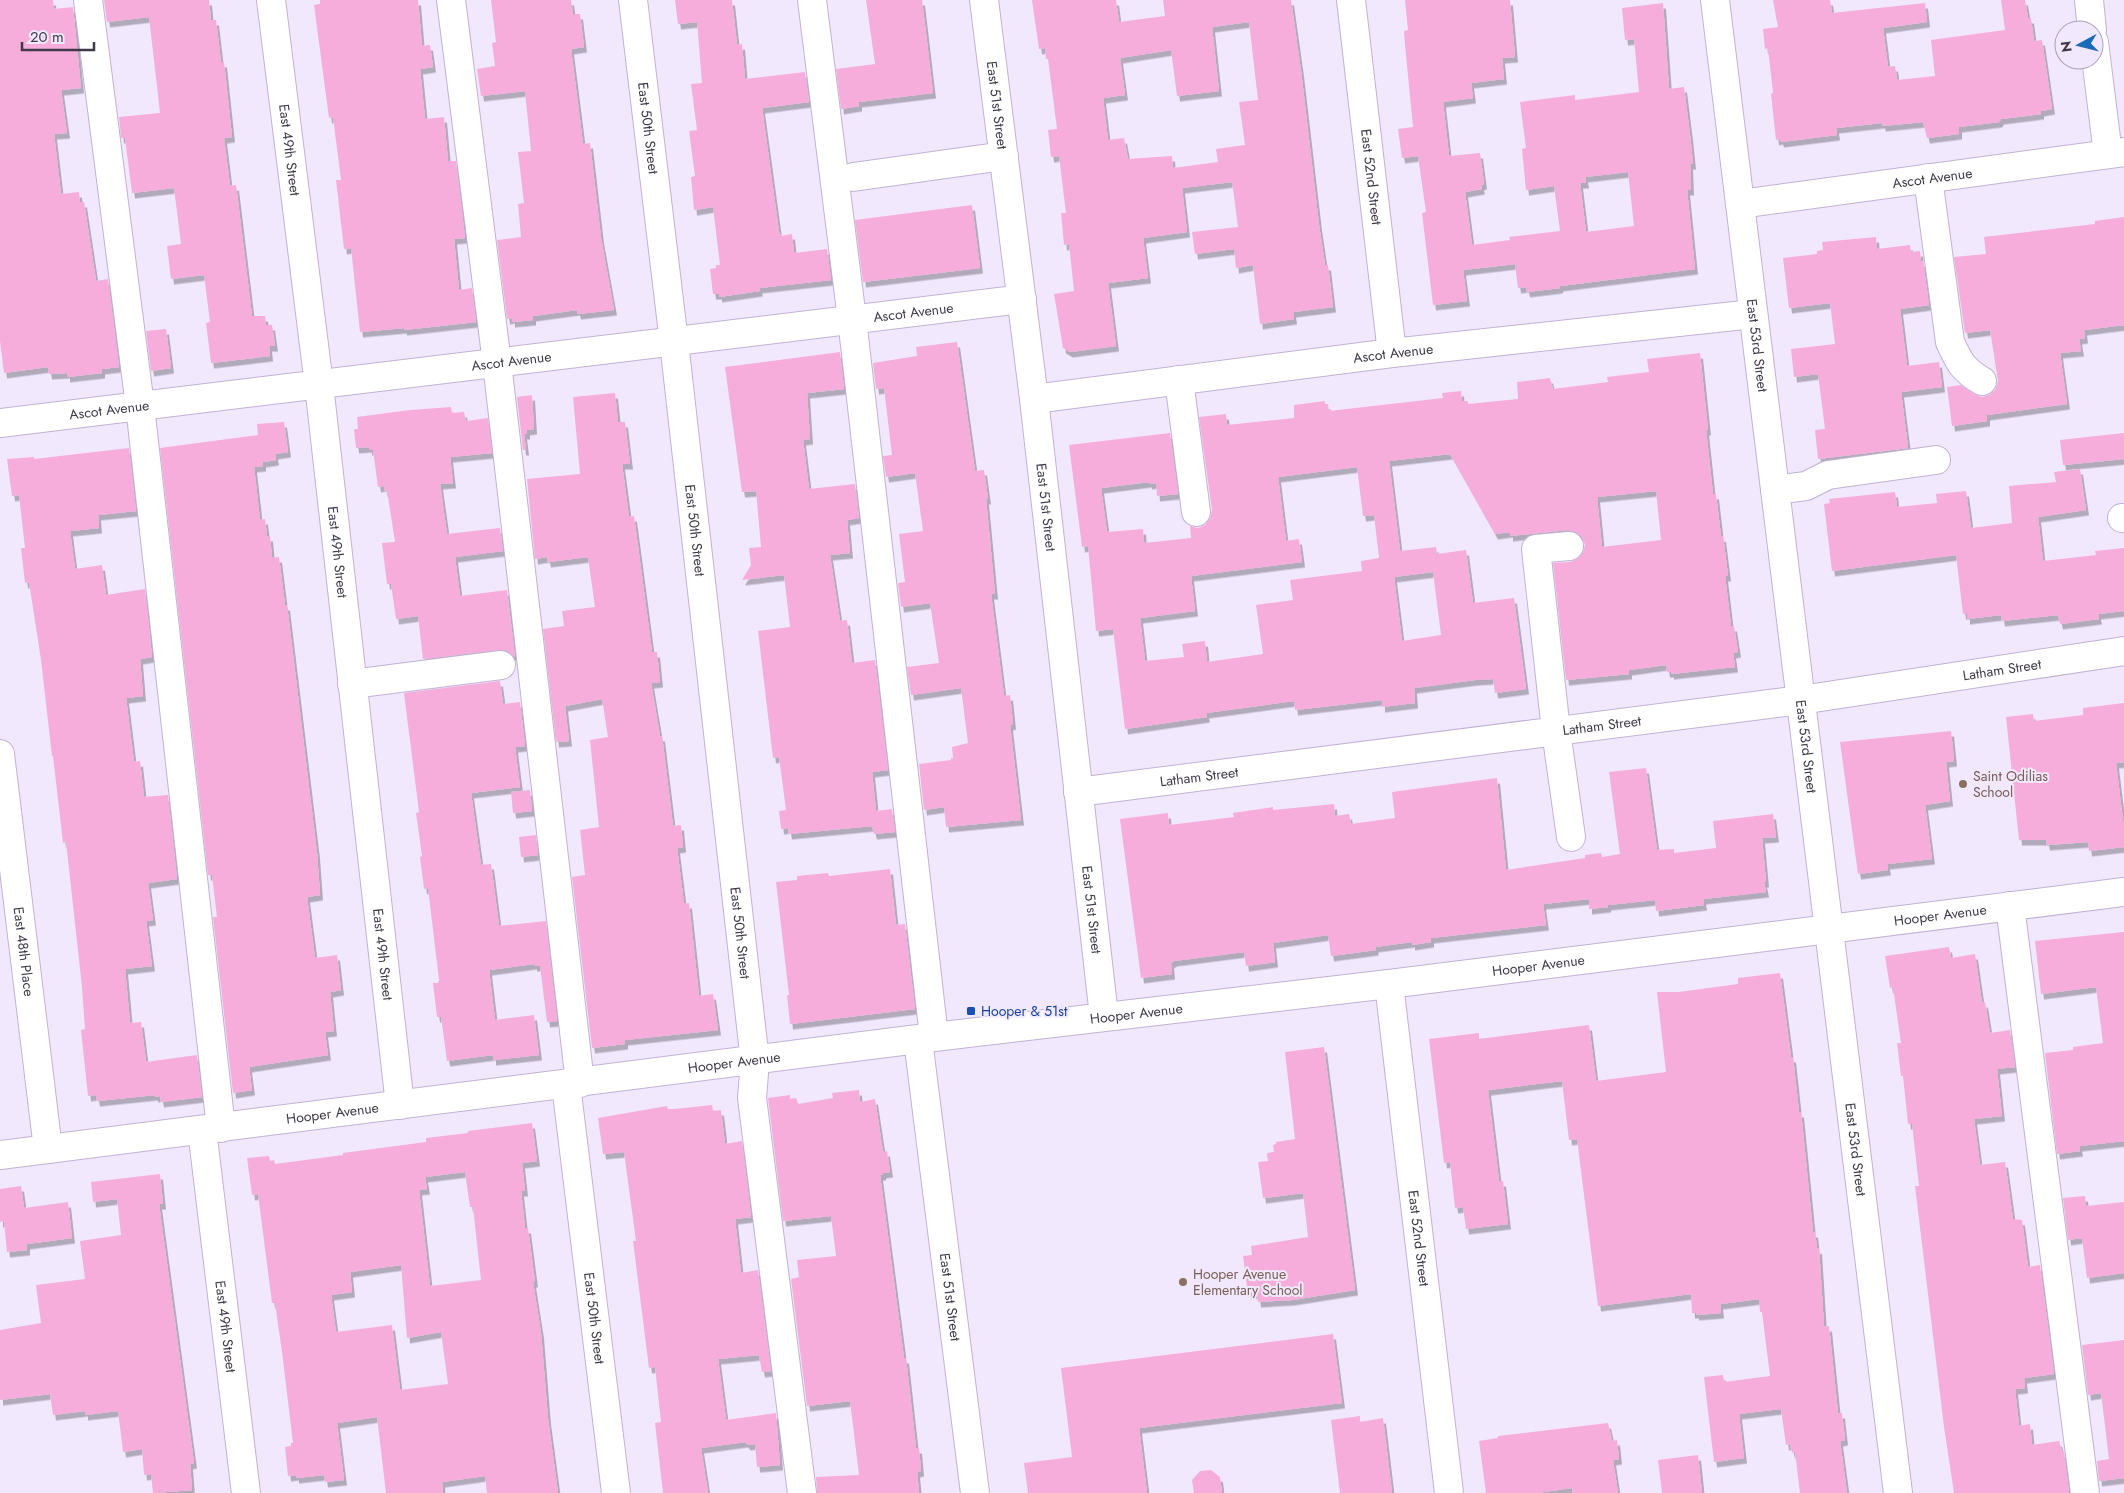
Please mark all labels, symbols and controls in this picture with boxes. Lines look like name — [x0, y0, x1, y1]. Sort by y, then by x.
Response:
scale bar — [22, 20, 95, 52]
north arrow — [2054, 20, 2104, 70]
text: 20 m — [30, 26, 64, 48]
text: N — [2055, 40, 2077, 53]
street label: East 51st Street — [982, 60, 1013, 151]
street label: East 50th Street — [633, 81, 664, 176]
street label: East 49th Street — [274, 103, 305, 198]
street label: East 52nd Street — [1356, 128, 1387, 227]
street label: Ascot Avenue — [1891, 163, 1973, 193]
street label: Ascot Avenue — [872, 297, 954, 327]
street label: East 53rd Street — [1742, 298, 1773, 394]
street label: Ascot Avenue — [1352, 339, 1434, 368]
street label: Ascot Avenue — [470, 346, 552, 376]
street label: Ascot Avenue — [68, 395, 150, 425]
street label: East 51st Street — [1031, 462, 1061, 553]
street label: East 50th Street — [680, 483, 710, 578]
street label: East 49th Street — [323, 505, 353, 600]
street label: Latham Street — [1961, 654, 2043, 685]
street label: East 53rd Street — [1791, 699, 1822, 795]
street label: Latham Street — [1561, 710, 1643, 740]
street label: Latham Street — [1159, 762, 1240, 792]
place label: Saint Odilias School — [1973, 766, 2048, 802]
marker: Saint Odilias School — [1957, 778, 1969, 790]
street label: East 51st Street — [1077, 864, 1107, 955]
street label: East 50th Street — [725, 886, 756, 980]
street label: Hooper Avenue — [1893, 899, 1988, 931]
street label: East 48th Place — [9, 906, 39, 997]
street label: East 49th Street — [368, 907, 398, 1002]
street label: Hooper Avenue — [1491, 950, 1586, 981]
street label: Hooper Avenue — [1089, 998, 1184, 1029]
place label: Hooper & 51st — [981, 1001, 1068, 1021]
marker: Hooper & 51st — [965, 1005, 977, 1017]
street label: Hooper Avenue — [687, 1046, 782, 1078]
street label: Hooper Avenue — [285, 1097, 380, 1129]
street label: East 53rd Street — [1840, 1102, 1872, 1198]
street label: East 52nd Street — [1403, 1189, 1435, 1288]
street label: East 51st Street — [935, 1252, 966, 1343]
place label: Hooper Avenue Elementary School — [1193, 1264, 1303, 1300]
street label: East 50th Street — [579, 1271, 610, 1366]
marker: Hooper Avenue Elementary School — [1177, 1276, 1189, 1288]
street label: East 49th Street — [210, 1280, 241, 1374]

